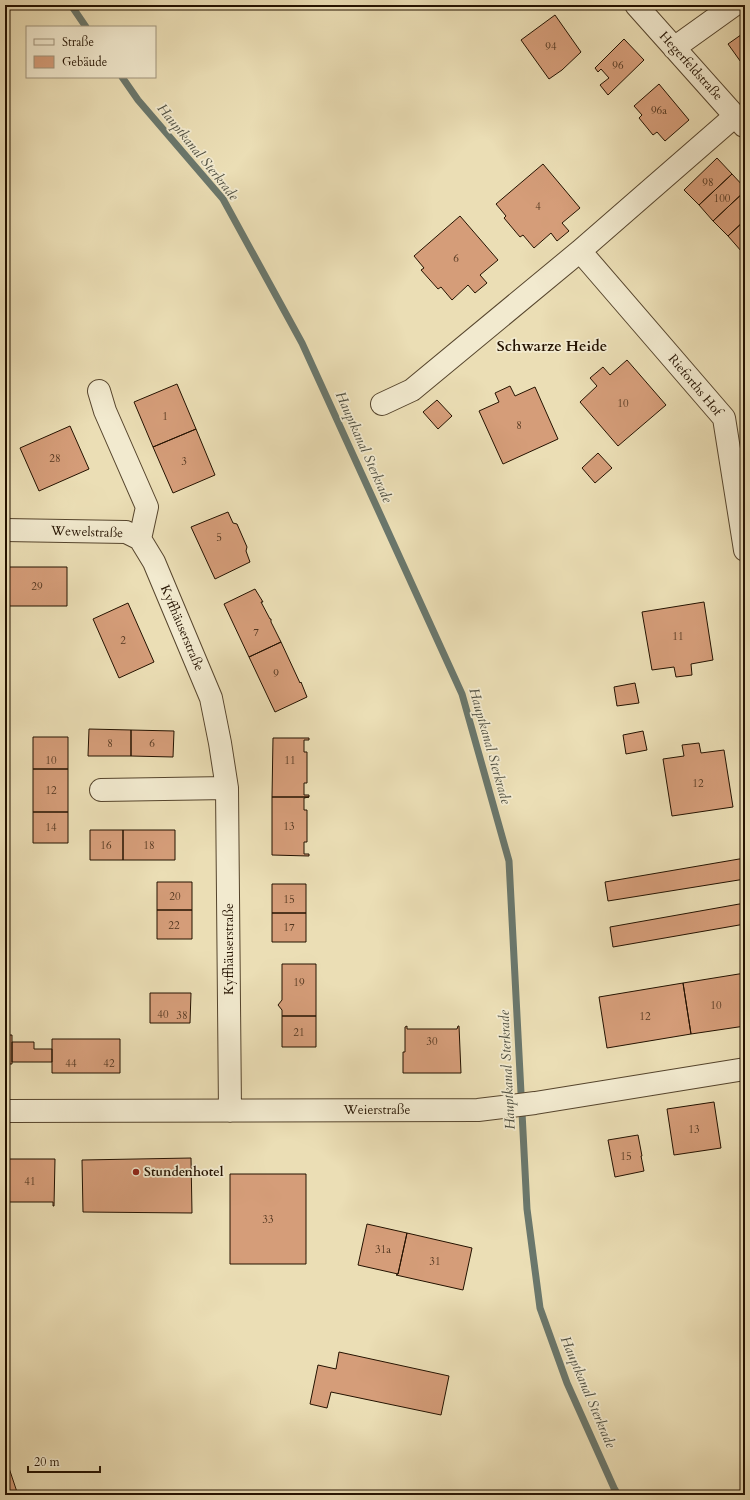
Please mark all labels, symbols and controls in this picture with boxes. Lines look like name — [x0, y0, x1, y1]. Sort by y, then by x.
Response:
legend — [26, 26, 156, 78]
street label: Hegerfeldstraße — [655, 28, 727, 105]
text: Straße — [62, 34, 94, 50]
house number: 94 — [545, 39, 557, 54]
text: Gebäude — [62, 54, 107, 70]
house number: 96 — [612, 58, 624, 73]
water label: Hauptkanal Sterkrade — [153, 99, 243, 205]
house number: 96a — [651, 103, 667, 118]
house number: 98 — [702, 175, 714, 190]
house number: 100 — [714, 191, 731, 206]
house number: 4 — [535, 199, 541, 214]
house number: 6 — [453, 251, 459, 266]
district label: Schwarze Heide — [497, 336, 607, 356]
street label: Rieforths Hof — [664, 350, 727, 421]
water label: Hauptkanal Sterkrade — [331, 388, 397, 506]
house number: 10 — [617, 396, 629, 411]
house number: 1 — [162, 409, 168, 424]
house number: 8 — [516, 418, 522, 433]
house number: 28 — [49, 451, 61, 466]
house number: 3 — [181, 454, 187, 469]
street label: Wewelstraße — [50, 522, 124, 542]
house number: 5 — [216, 530, 222, 545]
house number: 29 — [31, 579, 43, 594]
street label: Kyffhäuserstraße — [156, 582, 208, 674]
house number: 7 — [253, 625, 259, 640]
house number: 11 — [672, 629, 684, 644]
house number: 2 — [120, 633, 126, 648]
house number: 9 — [273, 666, 279, 681]
water label: Hauptkanal Sterkrade — [464, 686, 516, 807]
house number: 8 — [107, 736, 113, 751]
house number: 6 — [149, 736, 155, 751]
house number: 10 — [45, 753, 57, 768]
house number: 11 — [284, 753, 296, 768]
house number: 12 — [692, 776, 704, 791]
house number: 12 — [45, 783, 57, 798]
house number: 13 — [283, 819, 295, 834]
house number: 14 — [45, 820, 57, 835]
house number: 16 — [100, 838, 112, 853]
house number: 18 — [143, 838, 155, 853]
house number: 20 — [169, 889, 181, 904]
house number: 15 — [283, 892, 295, 907]
street label: Kyffhäuserstraße — [220, 903, 238, 995]
house number: 22 — [168, 918, 180, 933]
house number: 17 — [283, 920, 295, 935]
house number: 19 — [293, 975, 305, 990]
house number: 10 — [710, 998, 722, 1013]
house number: 40 — [157, 1007, 169, 1022]
house number: 38 — [176, 1008, 188, 1023]
water label: Hauptkanal Sterkrade — [494, 1009, 520, 1130]
house number: 12 — [639, 1009, 651, 1024]
house number: 21 — [293, 1025, 305, 1040]
house number: 30 — [426, 1034, 438, 1049]
house number: 44 — [65, 1056, 77, 1071]
house number: 42 — [103, 1056, 115, 1071]
street label: Weierstraße — [342, 1101, 411, 1119]
house number: 13 — [688, 1122, 700, 1137]
house number: 15 — [620, 1149, 632, 1164]
place label: Stundenhotel — [144, 1163, 224, 1181]
marker: Stundenhotel — [131, 1167, 141, 1177]
house number: 41 — [24, 1174, 36, 1189]
house number: 33 — [262, 1212, 274, 1227]
house number: 31a — [375, 1242, 391, 1257]
house number: 31 — [429, 1254, 441, 1269]
water label: Hauptkanal Sterkrade — [556, 1333, 620, 1451]
scale bar — [28, 1448, 100, 1474]
text: 20 m — [34, 1454, 61, 1470]

